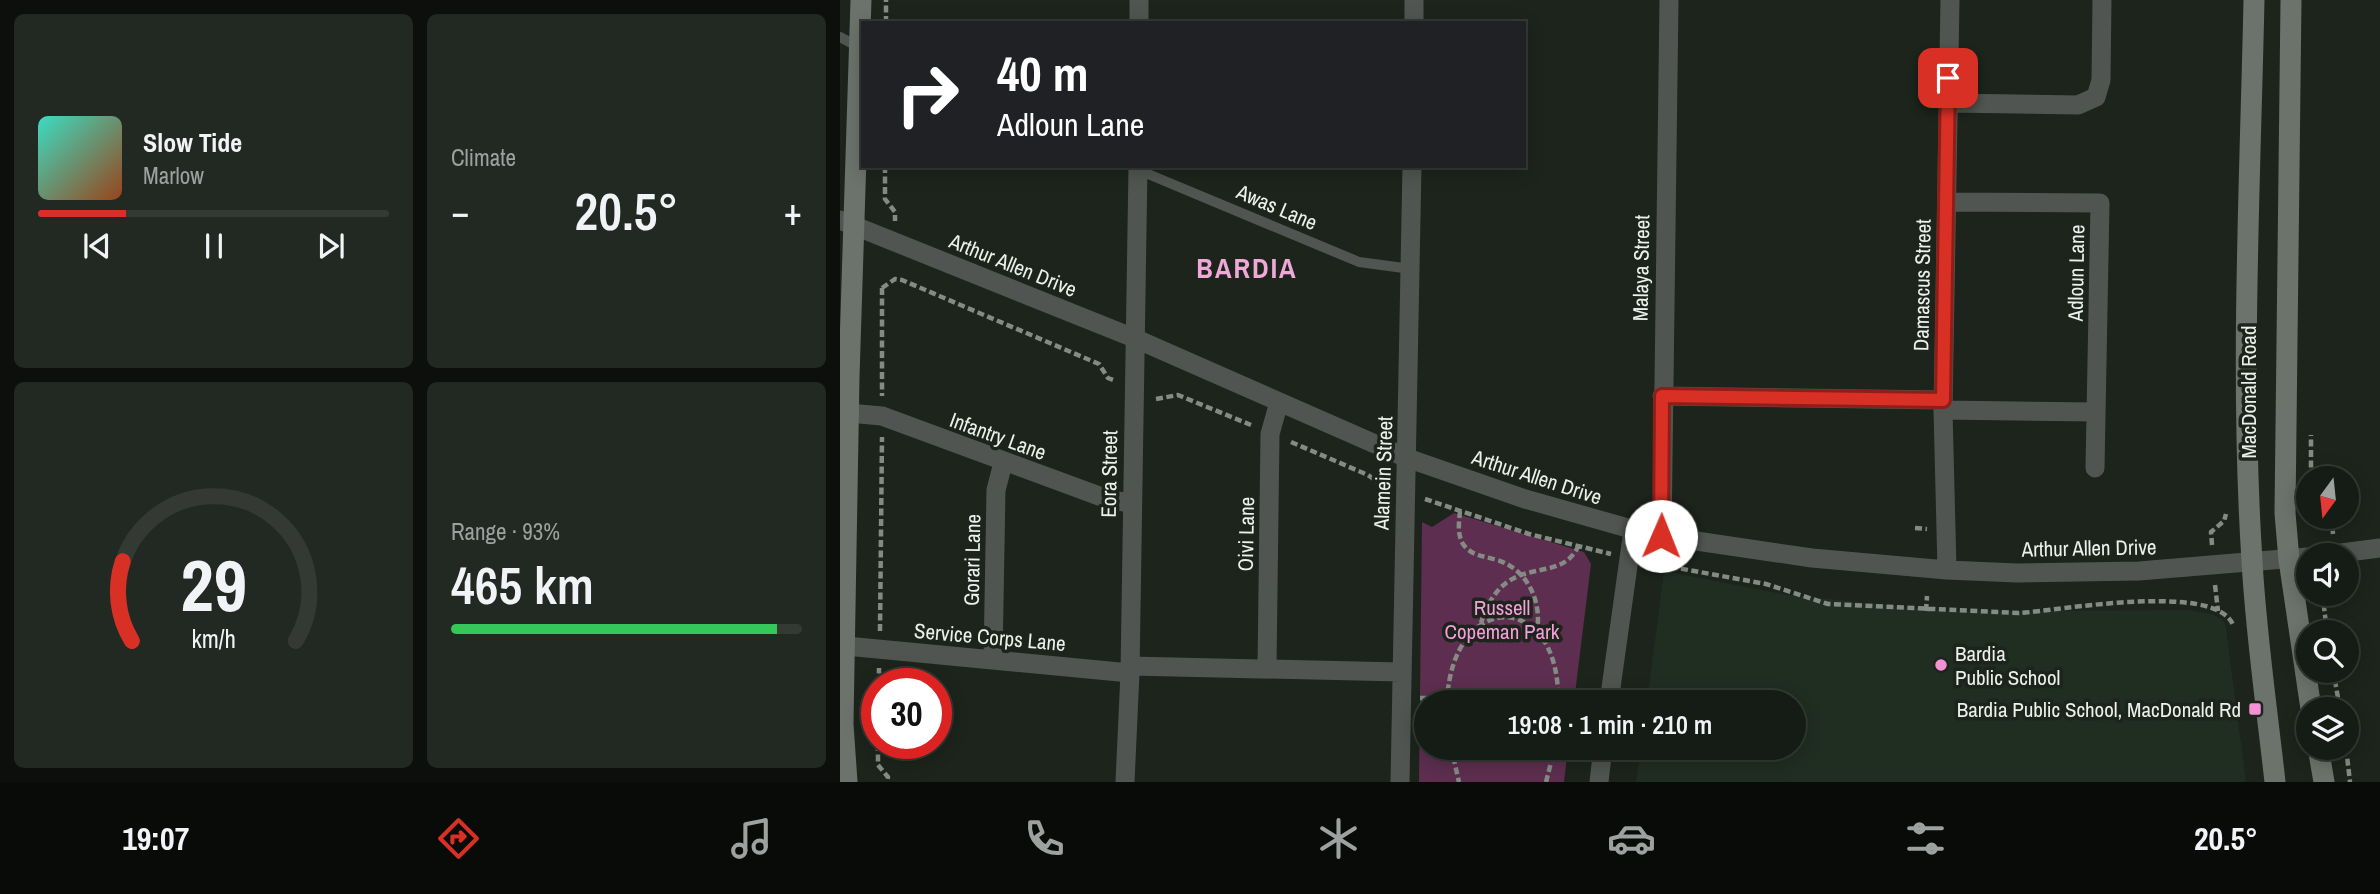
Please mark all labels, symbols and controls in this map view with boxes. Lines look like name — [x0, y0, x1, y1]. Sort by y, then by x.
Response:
text: 40 m — [997, 40, 1089, 106]
pin — [1918, 48, 1978, 108]
icon: right — [882, 49, 973, 140]
icon: arrive — [1929, 59, 1967, 97]
text: Adloun Lane — [997, 103, 1144, 146]
text: Slow Tide — [143, 125, 242, 160]
text: Climate — [451, 142, 516, 173]
text: Marlow — [143, 160, 204, 191]
text: 20.5° — [575, 176, 678, 246]
street label: Awas Lane — [1231, 177, 1322, 237]
text: − — [451, 186, 469, 237]
text: + — [784, 186, 802, 237]
street label: Malaya Street — [1626, 214, 1656, 321]
street label: Damascus Street — [1906, 219, 1938, 351]
street label: Adloun Lane — [2061, 224, 2091, 323]
street label: Arthur Allen Drive — [944, 226, 1081, 304]
icon: previous — [78, 227, 116, 265]
icon: pause — [195, 227, 233, 265]
icon: next — [312, 227, 350, 265]
district label: BARDIA — [1196, 249, 1298, 287]
street label: MacDonald Road — [2234, 325, 2263, 459]
street label: Infantry Lane — [946, 405, 1050, 467]
street label: Alamein Street — [1366, 415, 1399, 531]
street label: Eora Street — [1094, 430, 1124, 518]
street label: Arthur Allen Drive — [1467, 442, 1606, 512]
north arrow — [2296, 466, 2359, 528]
map controls — [2296, 466, 2359, 760]
street label: Oivi Lane — [1231, 496, 1261, 572]
position arrow — [1624, 499, 1698, 573]
street label: Gorari Lane — [957, 514, 987, 606]
text: Range · 93% — [451, 516, 560, 547]
street label: Arthur Allen Drive — [2020, 532, 2157, 564]
text: 29 — [180, 536, 247, 634]
button: sound — [2296, 543, 2359, 606]
text: 465 km — [451, 550, 594, 620]
park label: Russell Copeman Park — [1445, 593, 1560, 646]
street label: Service Corps Lane — [913, 616, 1067, 658]
button: search — [2296, 620, 2359, 683]
text: km/h — [191, 622, 236, 656]
place label: Bardia Public School — [1955, 639, 2060, 692]
marker: Bardia Public School — [1933, 657, 1949, 673]
speed limit sign: 30 — [861, 668, 952, 759]
place label: Bardia Public School, MacDonald Rd — [1957, 695, 2241, 724]
button: layers — [2296, 697, 2359, 760]
marker: Bardia Public School, MacDonald Rd — [2247, 701, 2263, 717]
text: 19:08 · 1 min · 210 m — [1508, 707, 1712, 742]
icon: directions — [434, 814, 483, 863]
icon: music — [727, 814, 776, 863]
icon: phone — [1020, 814, 1069, 863]
icon: climate — [1314, 814, 1363, 863]
icon: car — [1607, 814, 1656, 863]
icon: filters — [1901, 814, 1950, 863]
text: 19:07 — [122, 817, 189, 860]
text: 20.5° — [2194, 817, 2258, 860]

